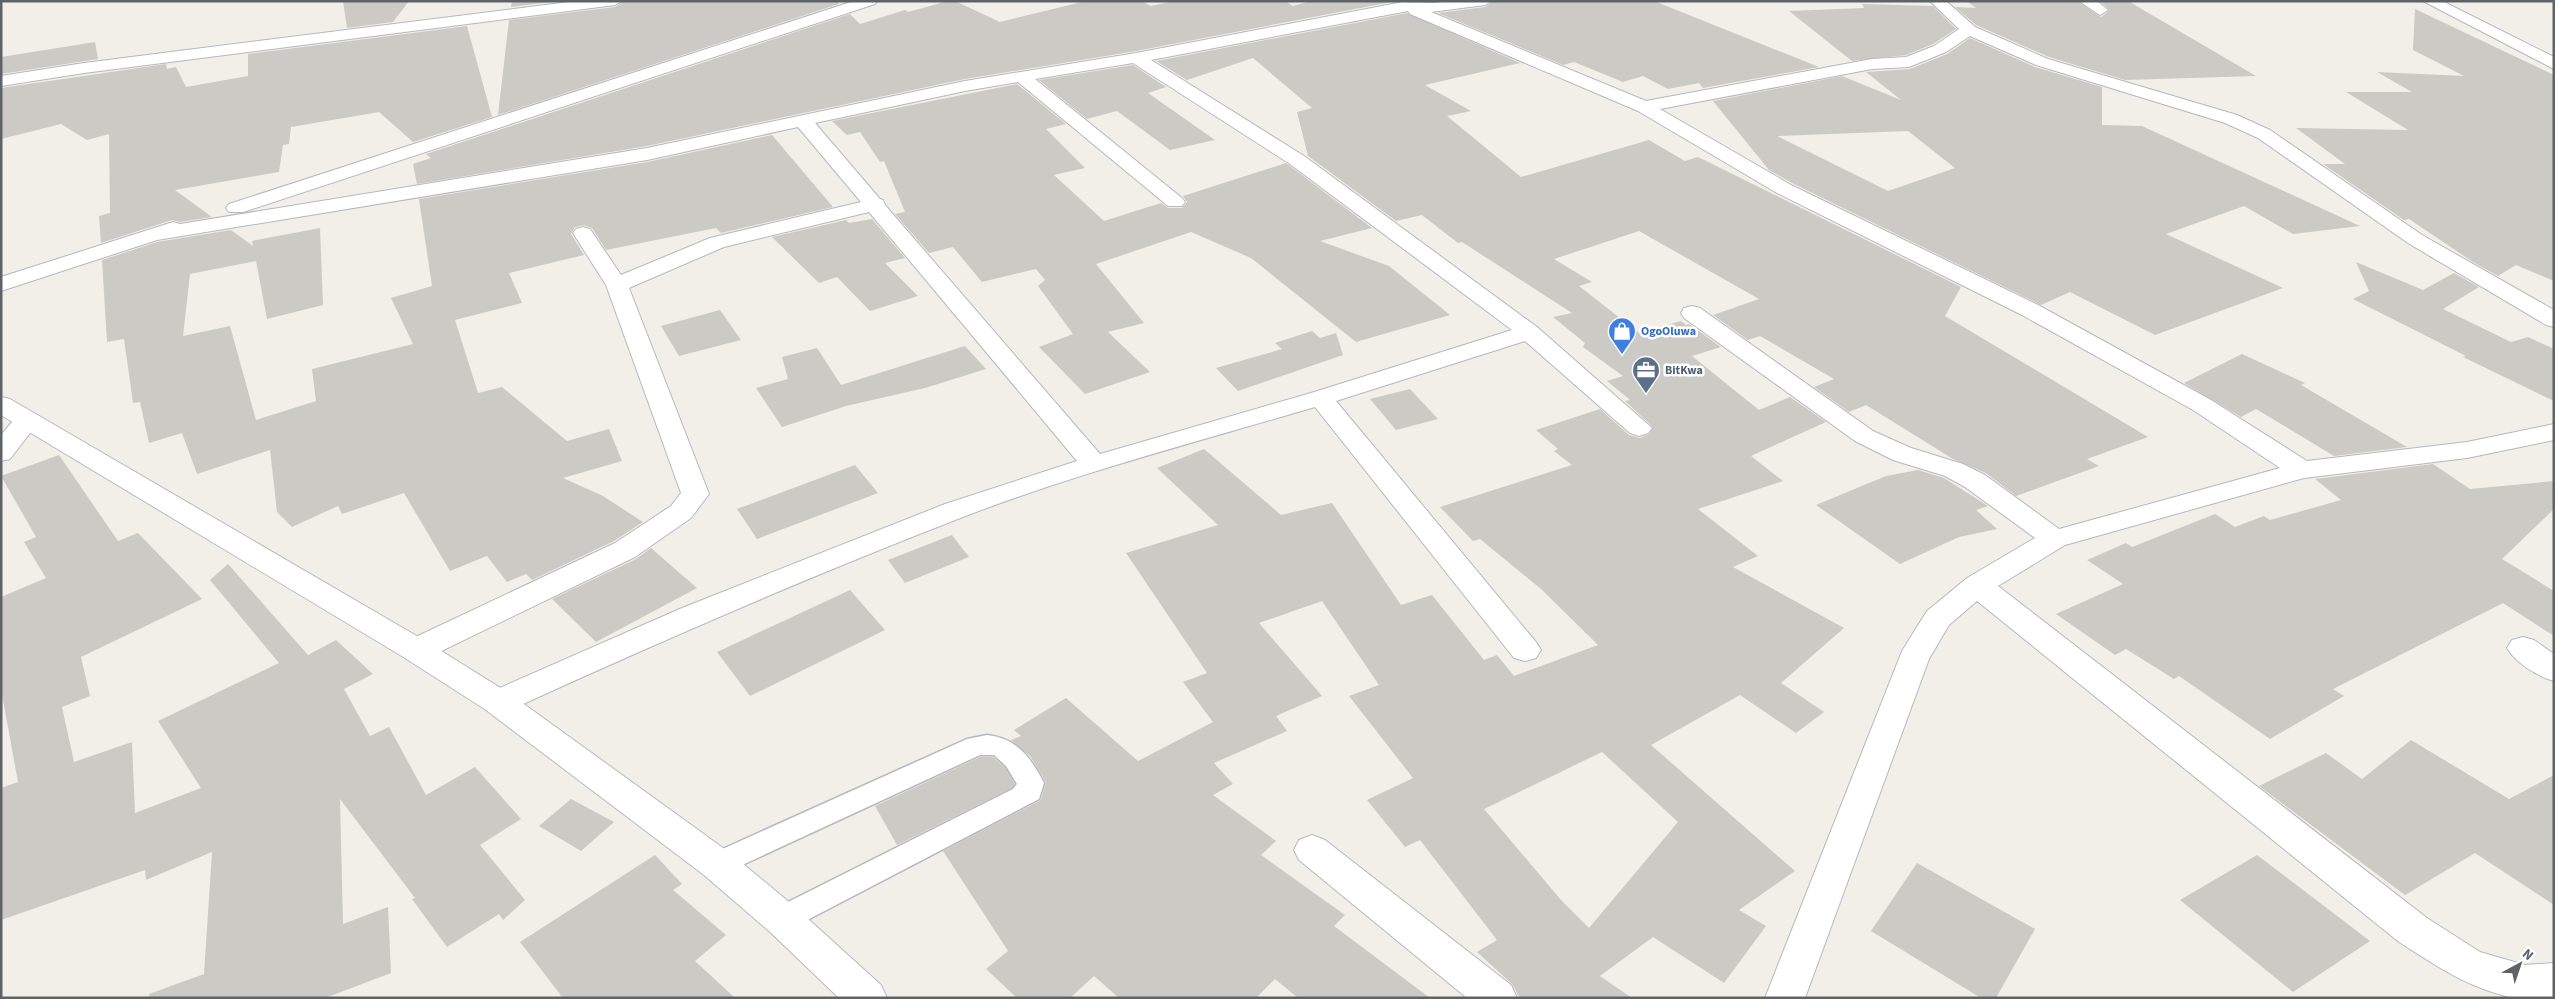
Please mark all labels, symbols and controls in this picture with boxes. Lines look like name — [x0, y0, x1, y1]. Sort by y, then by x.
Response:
shop icon: OgoOluwa — [1607, 316, 1637, 355]
place label: OgoOluwa — [1641, 323, 1696, 340]
office icon: BitKwa — [1631, 355, 1661, 394]
place label: BitKwa — [1665, 362, 1703, 379]
north arrow — [2495, 939, 2545, 989]
text: N — [2518, 944, 2538, 965]

